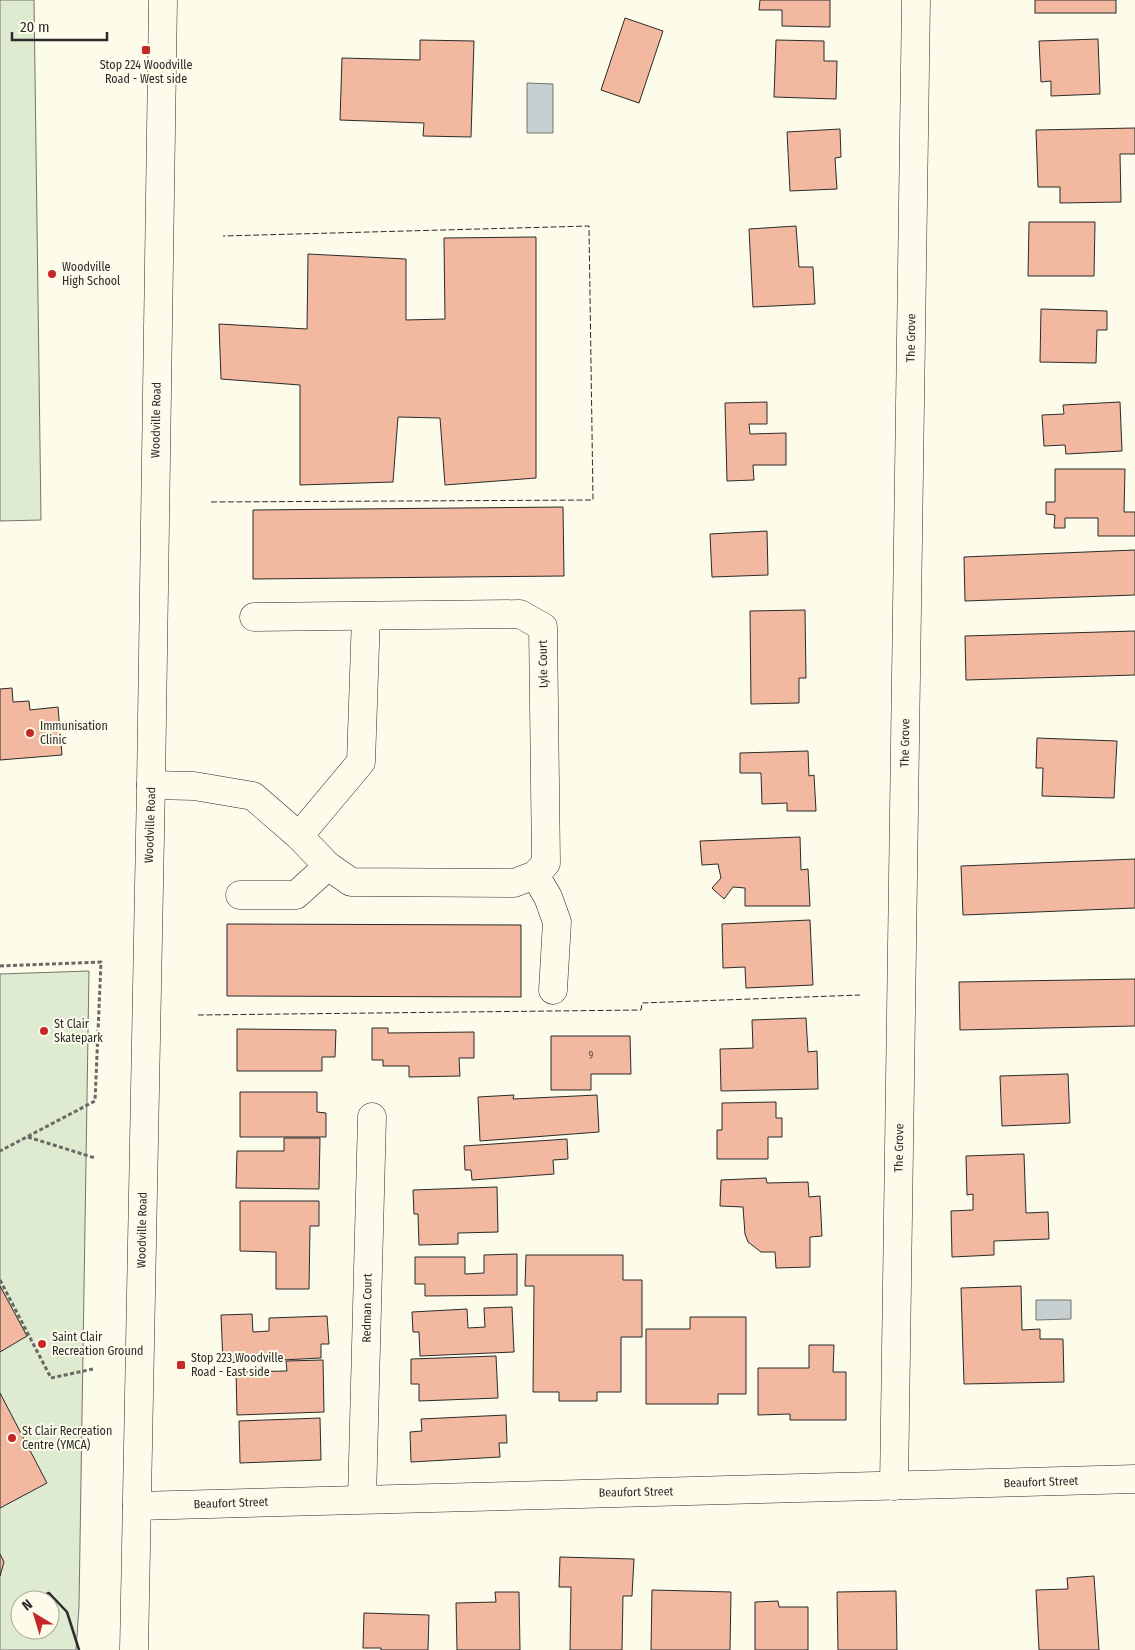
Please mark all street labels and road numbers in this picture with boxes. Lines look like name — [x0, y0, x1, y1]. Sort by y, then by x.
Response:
street label: The Grove — [904, 313, 918, 363]
street label: Woodville Road — [148, 382, 164, 458]
street label: Lyle Court — [536, 640, 550, 688]
street label: The Grove — [898, 718, 912, 768]
street label: Woodville Road — [142, 787, 158, 863]
street label: The Grove — [892, 1123, 906, 1173]
street label: Woodville Road — [134, 1192, 150, 1268]
street label: Redman Court — [359, 1273, 375, 1343]
street label: Beaufort Street — [1003, 1474, 1079, 1490]
street label: Beaufort Street — [598, 1484, 674, 1500]
street label: Beaufort Street — [193, 1495, 269, 1511]

